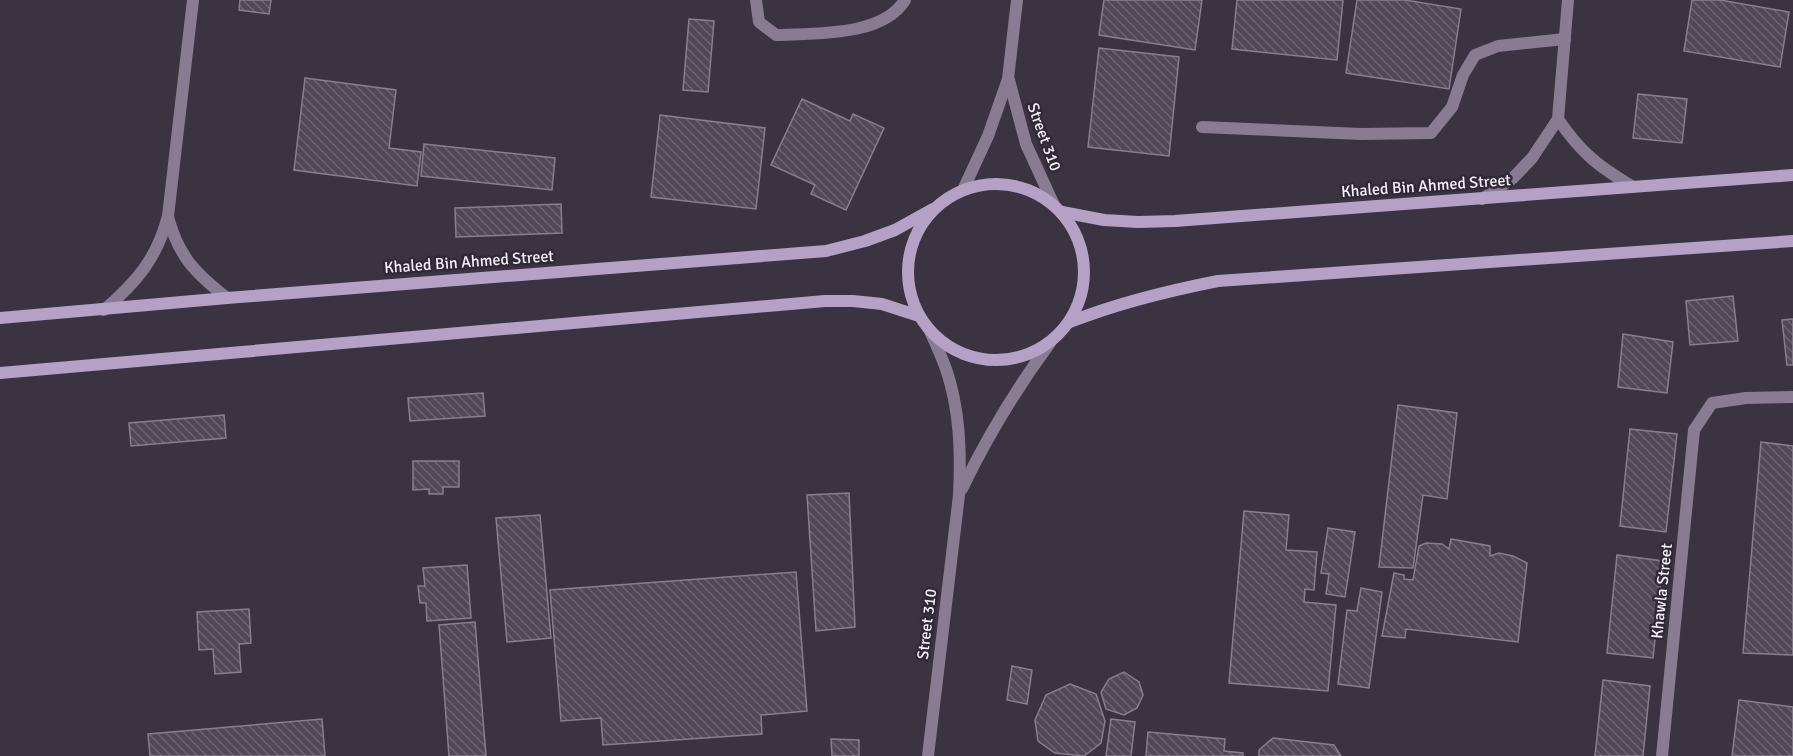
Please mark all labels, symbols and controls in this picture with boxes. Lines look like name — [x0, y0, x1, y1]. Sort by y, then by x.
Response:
street label: Street 310 — [1022, 100, 1066, 174]
street label: Khaled Bin Ahmed Street — [1340, 170, 1512, 202]
street label: Khaled Bin Ahmed Street — [383, 246, 555, 278]
street label: Khawla Street — [1647, 542, 1677, 640]
street label: Street 310 — [913, 587, 941, 661]

